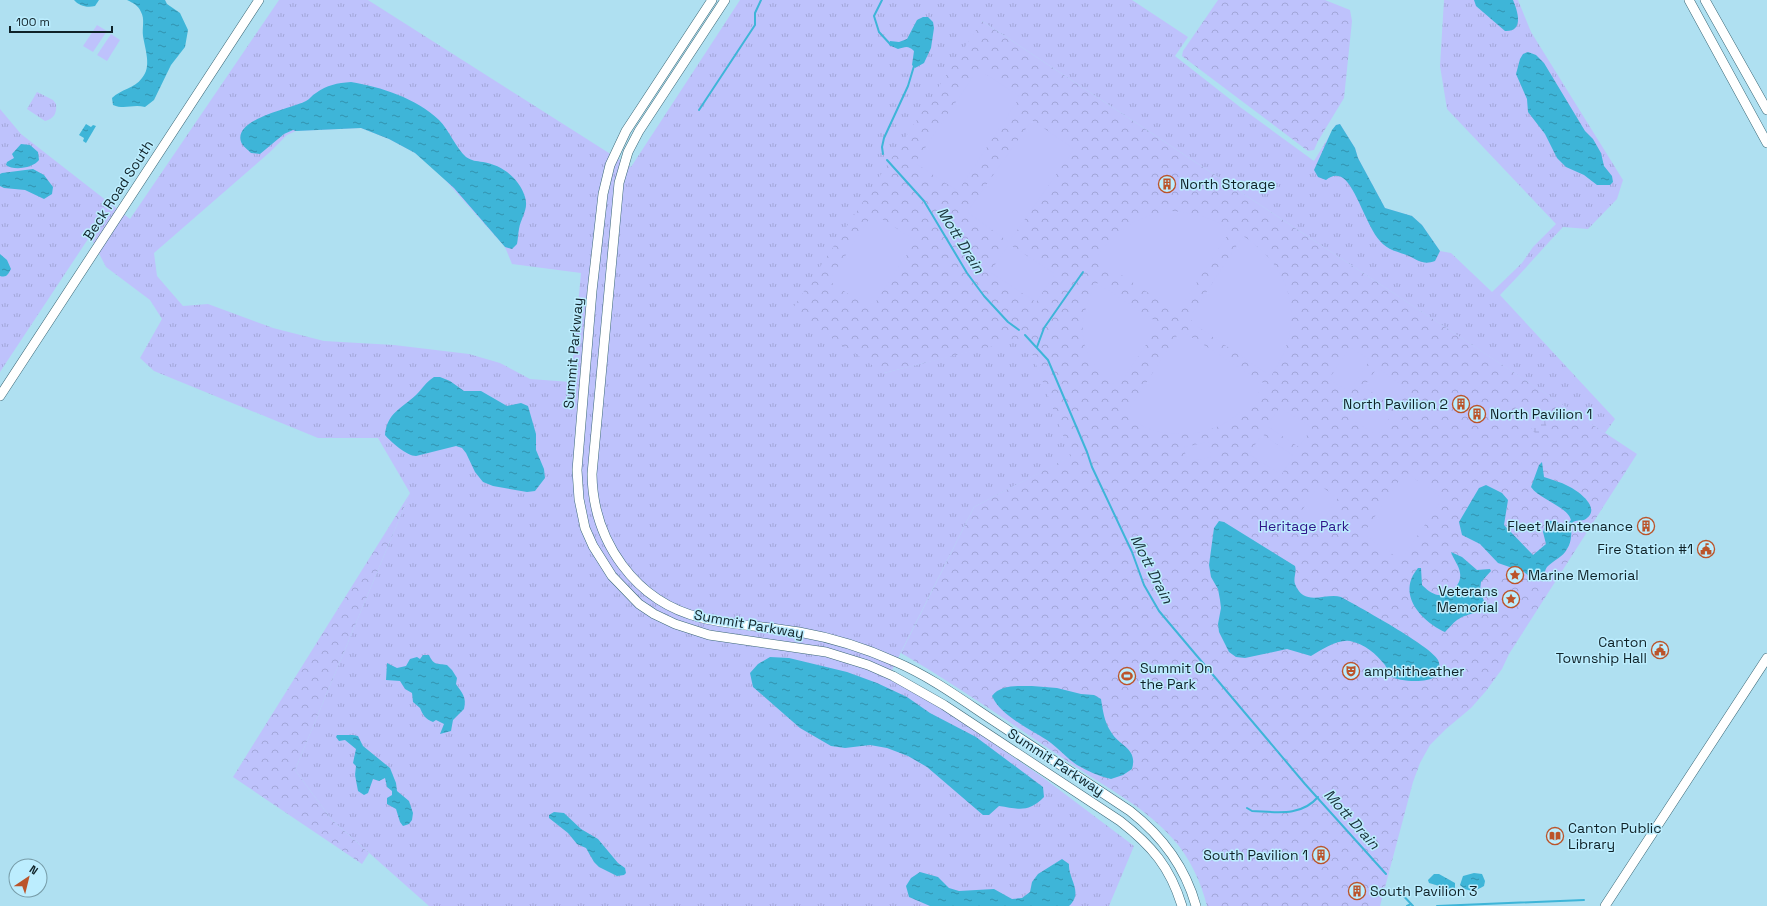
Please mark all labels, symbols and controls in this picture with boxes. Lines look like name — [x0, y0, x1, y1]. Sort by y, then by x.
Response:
scale bar — [10, 8, 112, 34]
text: 100 m — [16, 14, 50, 30]
street label: Beck Road South — [79, 137, 157, 243]
building icon: North Storage — [1157, 174, 1177, 194]
place label: North Storage — [1180, 175, 1275, 193]
water label: Mott Drain — [933, 203, 989, 277]
street label: Summit Parkway — [559, 297, 587, 409]
building icon: North Pavilion 2 — [1451, 394, 1471, 414]
place label: North Pavilion 2 — [1343, 395, 1448, 413]
building icon: North Pavilion 1 — [1467, 404, 1487, 424]
place label: North Pavilion 1 — [1490, 405, 1592, 423]
building icon: Fleet Maintenance — [1636, 516, 1656, 536]
park label: Heritage Park — [1259, 517, 1350, 535]
place label: Fleet Maintenance — [1507, 517, 1633, 535]
water label: Mott Drain — [1127, 531, 1178, 607]
public building icon: Fire Station #1 — [1696, 539, 1716, 559]
place label: Fire Station #1 — [1597, 540, 1693, 558]
place icon: Marine Memorial — [1505, 565, 1525, 585]
place label: Marine Memorial — [1528, 566, 1639, 584]
place label: Veterans Memorial — [1437, 582, 1498, 616]
place icon: Veterans Memorial — [1501, 589, 1521, 609]
street label: Summit Parkway — [693, 605, 805, 643]
place label: Canton Township Hall — [1556, 633, 1647, 667]
public building icon: Canton Township Hall — [1650, 640, 1670, 660]
place label: Summit On the Park — [1140, 659, 1213, 693]
theatre icon: amphitheather — [1341, 661, 1361, 681]
place label: amphitheather — [1364, 662, 1465, 680]
sports icon: Summit On the Park — [1117, 666, 1137, 686]
street label: Summit Parkway — [1004, 724, 1108, 800]
water label: Mott Drain — [1320, 785, 1385, 854]
place label: Canton Public Library — [1568, 819, 1662, 853]
library icon: Canton Public Library — [1545, 826, 1565, 846]
building icon: South Pavilion 1 — [1311, 845, 1331, 865]
place label: South Pavilion 1 — [1203, 846, 1308, 864]
north arrow — [8, 858, 48, 898]
text: N — [27, 862, 41, 878]
building icon: South Pavilion 3 — [1347, 881, 1367, 901]
place label: South Pavilion 3 — [1370, 882, 1477, 900]

